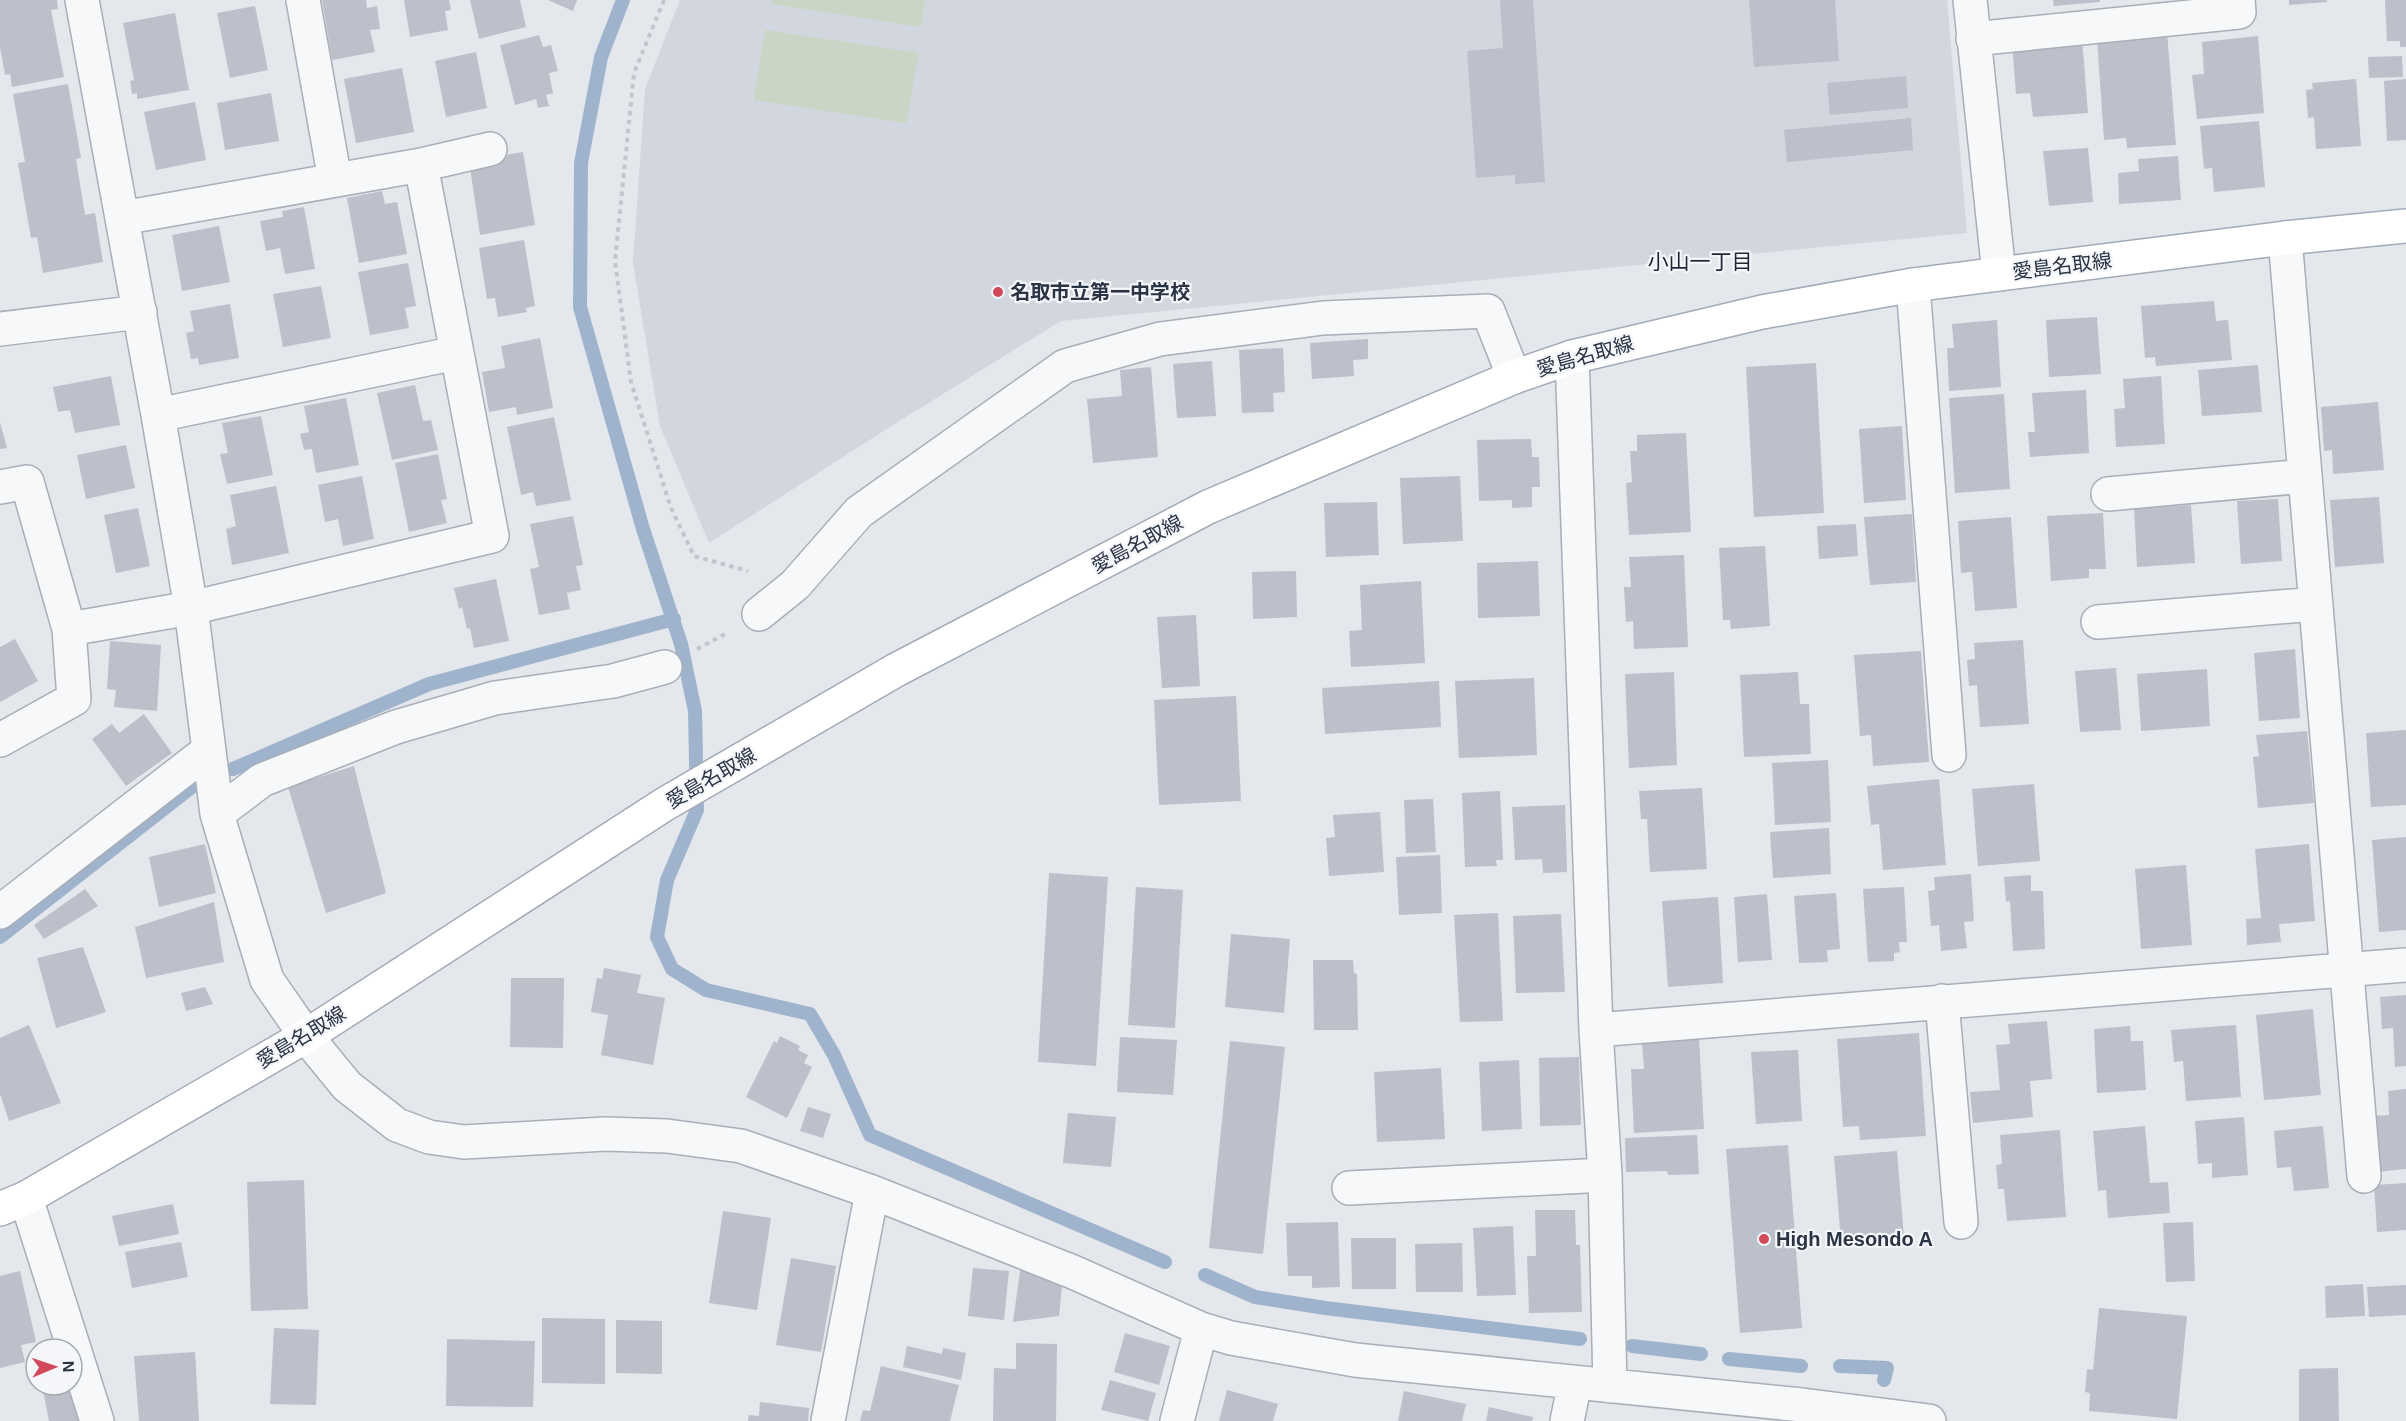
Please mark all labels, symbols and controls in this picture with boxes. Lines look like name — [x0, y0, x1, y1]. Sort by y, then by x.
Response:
street label: 愛島名取線 — [2011, 249, 2113, 283]
district label: 小山一丁目 — [1648, 250, 1753, 273]
place label: 名取市立第一中学校 — [1010, 281, 1190, 303]
marker: 名取市立第一中学校 — [991, 285, 1005, 299]
street label: 愛島名取線 — [1534, 332, 1636, 380]
street label: 愛島名取線 — [1088, 511, 1186, 577]
street label: 愛島名取線 — [662, 743, 760, 813]
street label: 愛島名取線 — [252, 1002, 350, 1072]
place label: High Mesondo A — [1776, 1228, 1933, 1250]
marker: High Mesondo A — [1757, 1232, 1771, 1246]
north arrow — [24, 1337, 84, 1397]
text: N — [60, 1360, 77, 1373]

